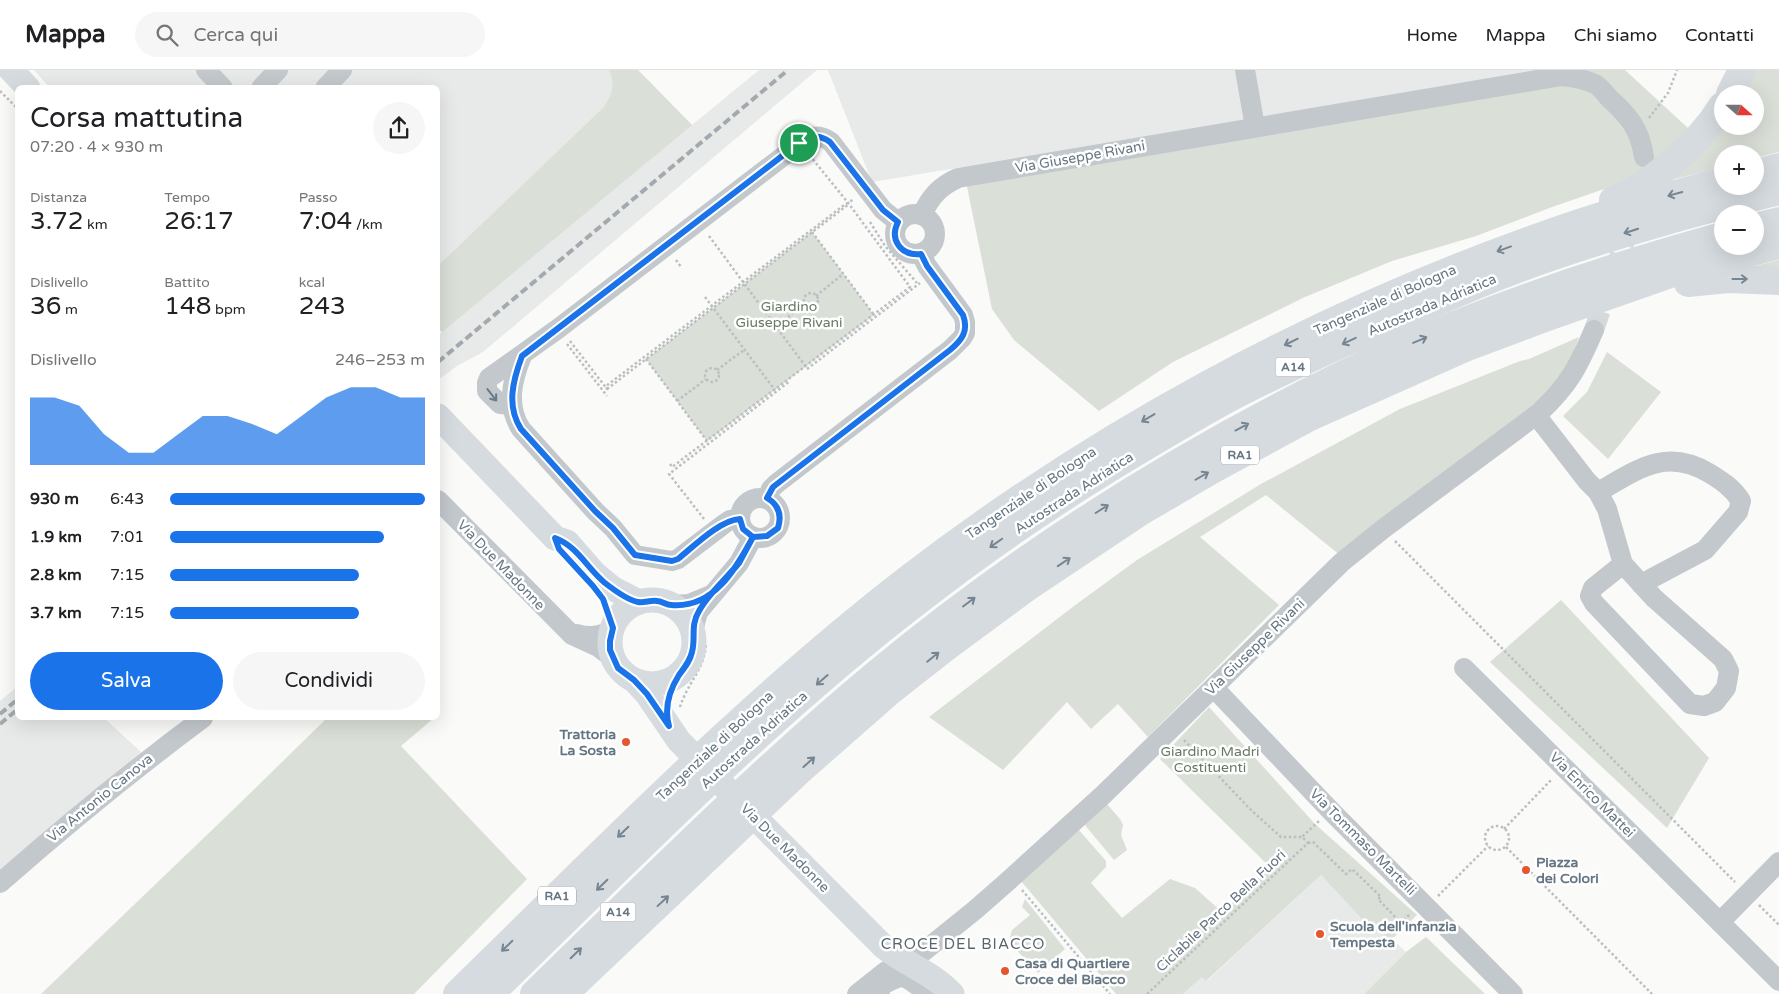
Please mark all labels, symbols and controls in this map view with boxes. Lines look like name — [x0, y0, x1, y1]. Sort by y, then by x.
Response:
search box — [135, 12, 485, 57]
text: Mappa — [25, 20, 105, 49]
icon: search — [153, 21, 181, 49]
text: Cerca qui — [193, 24, 278, 46]
text: Home — [1406, 24, 1457, 46]
text: Mappa — [1485, 24, 1546, 46]
text: Chi siamo — [1574, 24, 1657, 46]
text: Contatti — [1685, 24, 1754, 46]
north arrow — [1714, 85, 1764, 135]
map controls — [1714, 85, 1764, 255]
text: Corsa mattutina — [30, 101, 243, 135]
button: share — [373, 102, 425, 154]
pin — [778, 122, 820, 164]
icon: arrive — [785, 129, 813, 157]
text: 07:20 · 4 × 930 m — [30, 137, 163, 157]
street label: Via Giuseppe Rivani — [1014, 137, 1146, 177]
button: + — [1714, 145, 1764, 195]
text: Distanza — [30, 189, 87, 206]
text: Tempo — [164, 189, 210, 206]
text: Passo — [299, 189, 338, 206]
one-way arrow — [1668, 190, 1684, 199]
button: − — [1714, 205, 1764, 255]
text: 3.72 — [30, 206, 83, 236]
text: 26:17 — [164, 206, 234, 236]
text: 7:04 — [299, 206, 352, 236]
text: km — [83, 216, 107, 233]
text: /km — [352, 216, 383, 233]
one-way arrow — [1623, 227, 1639, 236]
one-way arrow — [1497, 245, 1513, 254]
street label: Tangenziale di Bologna — [1311, 261, 1459, 339]
street label: Autostrada Adriatica — [1365, 270, 1499, 340]
text: Dislivello — [30, 274, 88, 291]
text: Battito — [164, 274, 210, 291]
text: kcal — [299, 274, 325, 291]
one-way arrow — [1732, 274, 1748, 284]
text: 36 — [30, 291, 61, 321]
text: 148 — [164, 291, 211, 321]
text: 243 — [299, 291, 346, 321]
park label: Giardino Giuseppe Rivani — [735, 298, 843, 331]
text: m — [61, 301, 78, 318]
text: bpm — [211, 301, 246, 318]
one-way arrow — [1412, 335, 1427, 344]
one-way arrow — [1342, 336, 1357, 346]
one-way arrow — [1284, 337, 1299, 347]
text: Dislivello — [30, 350, 97, 370]
text: 246–253 m — [335, 350, 425, 370]
road number: A14 — [1276, 358, 1310, 376]
one-way arrow — [486, 388, 497, 401]
one-way arrow — [1141, 414, 1155, 424]
one-way arrow — [1234, 421, 1249, 431]
street label: Tangenziale di Bologna — [962, 443, 1100, 543]
road number: RA1 — [1221, 446, 1259, 464]
street label: Autostrada Adriatica — [1012, 448, 1136, 538]
one-way arrow — [1195, 470, 1209, 480]
text: 930 m — [30, 489, 79, 509]
text: 6:43 — [110, 489, 144, 509]
one-way arrow — [1094, 503, 1108, 513]
street label: Via Due Madonne — [454, 516, 548, 614]
text: 1.9 km — [30, 527, 82, 547]
text: 7:01 — [110, 527, 144, 547]
one-way arrow — [989, 538, 1003, 548]
one-way arrow — [1057, 557, 1071, 567]
text: 2.8 km — [30, 565, 82, 585]
text: 7:15 — [110, 565, 144, 585]
street label: Via Giuseppe Rivani — [1202, 595, 1308, 699]
one-way arrow — [962, 596, 975, 607]
text: 3.7 km — [30, 603, 82, 623]
text: 7:15 — [110, 603, 144, 623]
button: Salva — [30, 652, 223, 710]
button: Condividi — [233, 652, 425, 710]
one-way arrow — [926, 652, 939, 663]
one-way arrow — [816, 674, 829, 685]
street label: Tangenziale di Bologna — [653, 687, 777, 805]
street label: Autostrada Adriatica — [697, 688, 811, 792]
place label: Trattoria La Sosta — [558, 726, 616, 759]
marker: Trattoria La Sosta — [620, 736, 632, 748]
park label: Giardino Madri Costituenti — [1160, 743, 1260, 776]
street label: Via Enrico Mattei — [1546, 749, 1638, 841]
street label: Via Antonio Canova — [44, 750, 156, 846]
one-way arrow — [803, 757, 816, 768]
street label: Via Tommaso Martelli — [1306, 785, 1420, 899]
street label: Via Due Madonne — [737, 800, 833, 896]
one-way arrow — [618, 826, 630, 838]
street label: Ciclabile Parco Bella Fuori — [1153, 846, 1289, 976]
place label: Piazza dei Colori — [1536, 854, 1599, 887]
marker: Piazza dei Colori — [1520, 864, 1532, 876]
one-way arrow — [596, 879, 608, 891]
road number: RA1 — [538, 886, 576, 906]
one-way arrow — [657, 895, 670, 907]
road number: A14 — [600, 902, 636, 922]
place label: Scuola dell'infanzia Tempesta — [1329, 918, 1457, 951]
marker: Scuola dell'infanzia Tempesta — [1314, 928, 1326, 940]
district label: CROCE DEL BIACCO — [881, 935, 1045, 953]
one-way arrow — [501, 939, 513, 951]
one-way arrow — [569, 947, 582, 959]
place label: Casa di Quartiere Croce del Biacco — [1015, 955, 1130, 988]
marker: Casa di Quartiere Croce del Biacco — [999, 965, 1011, 977]

